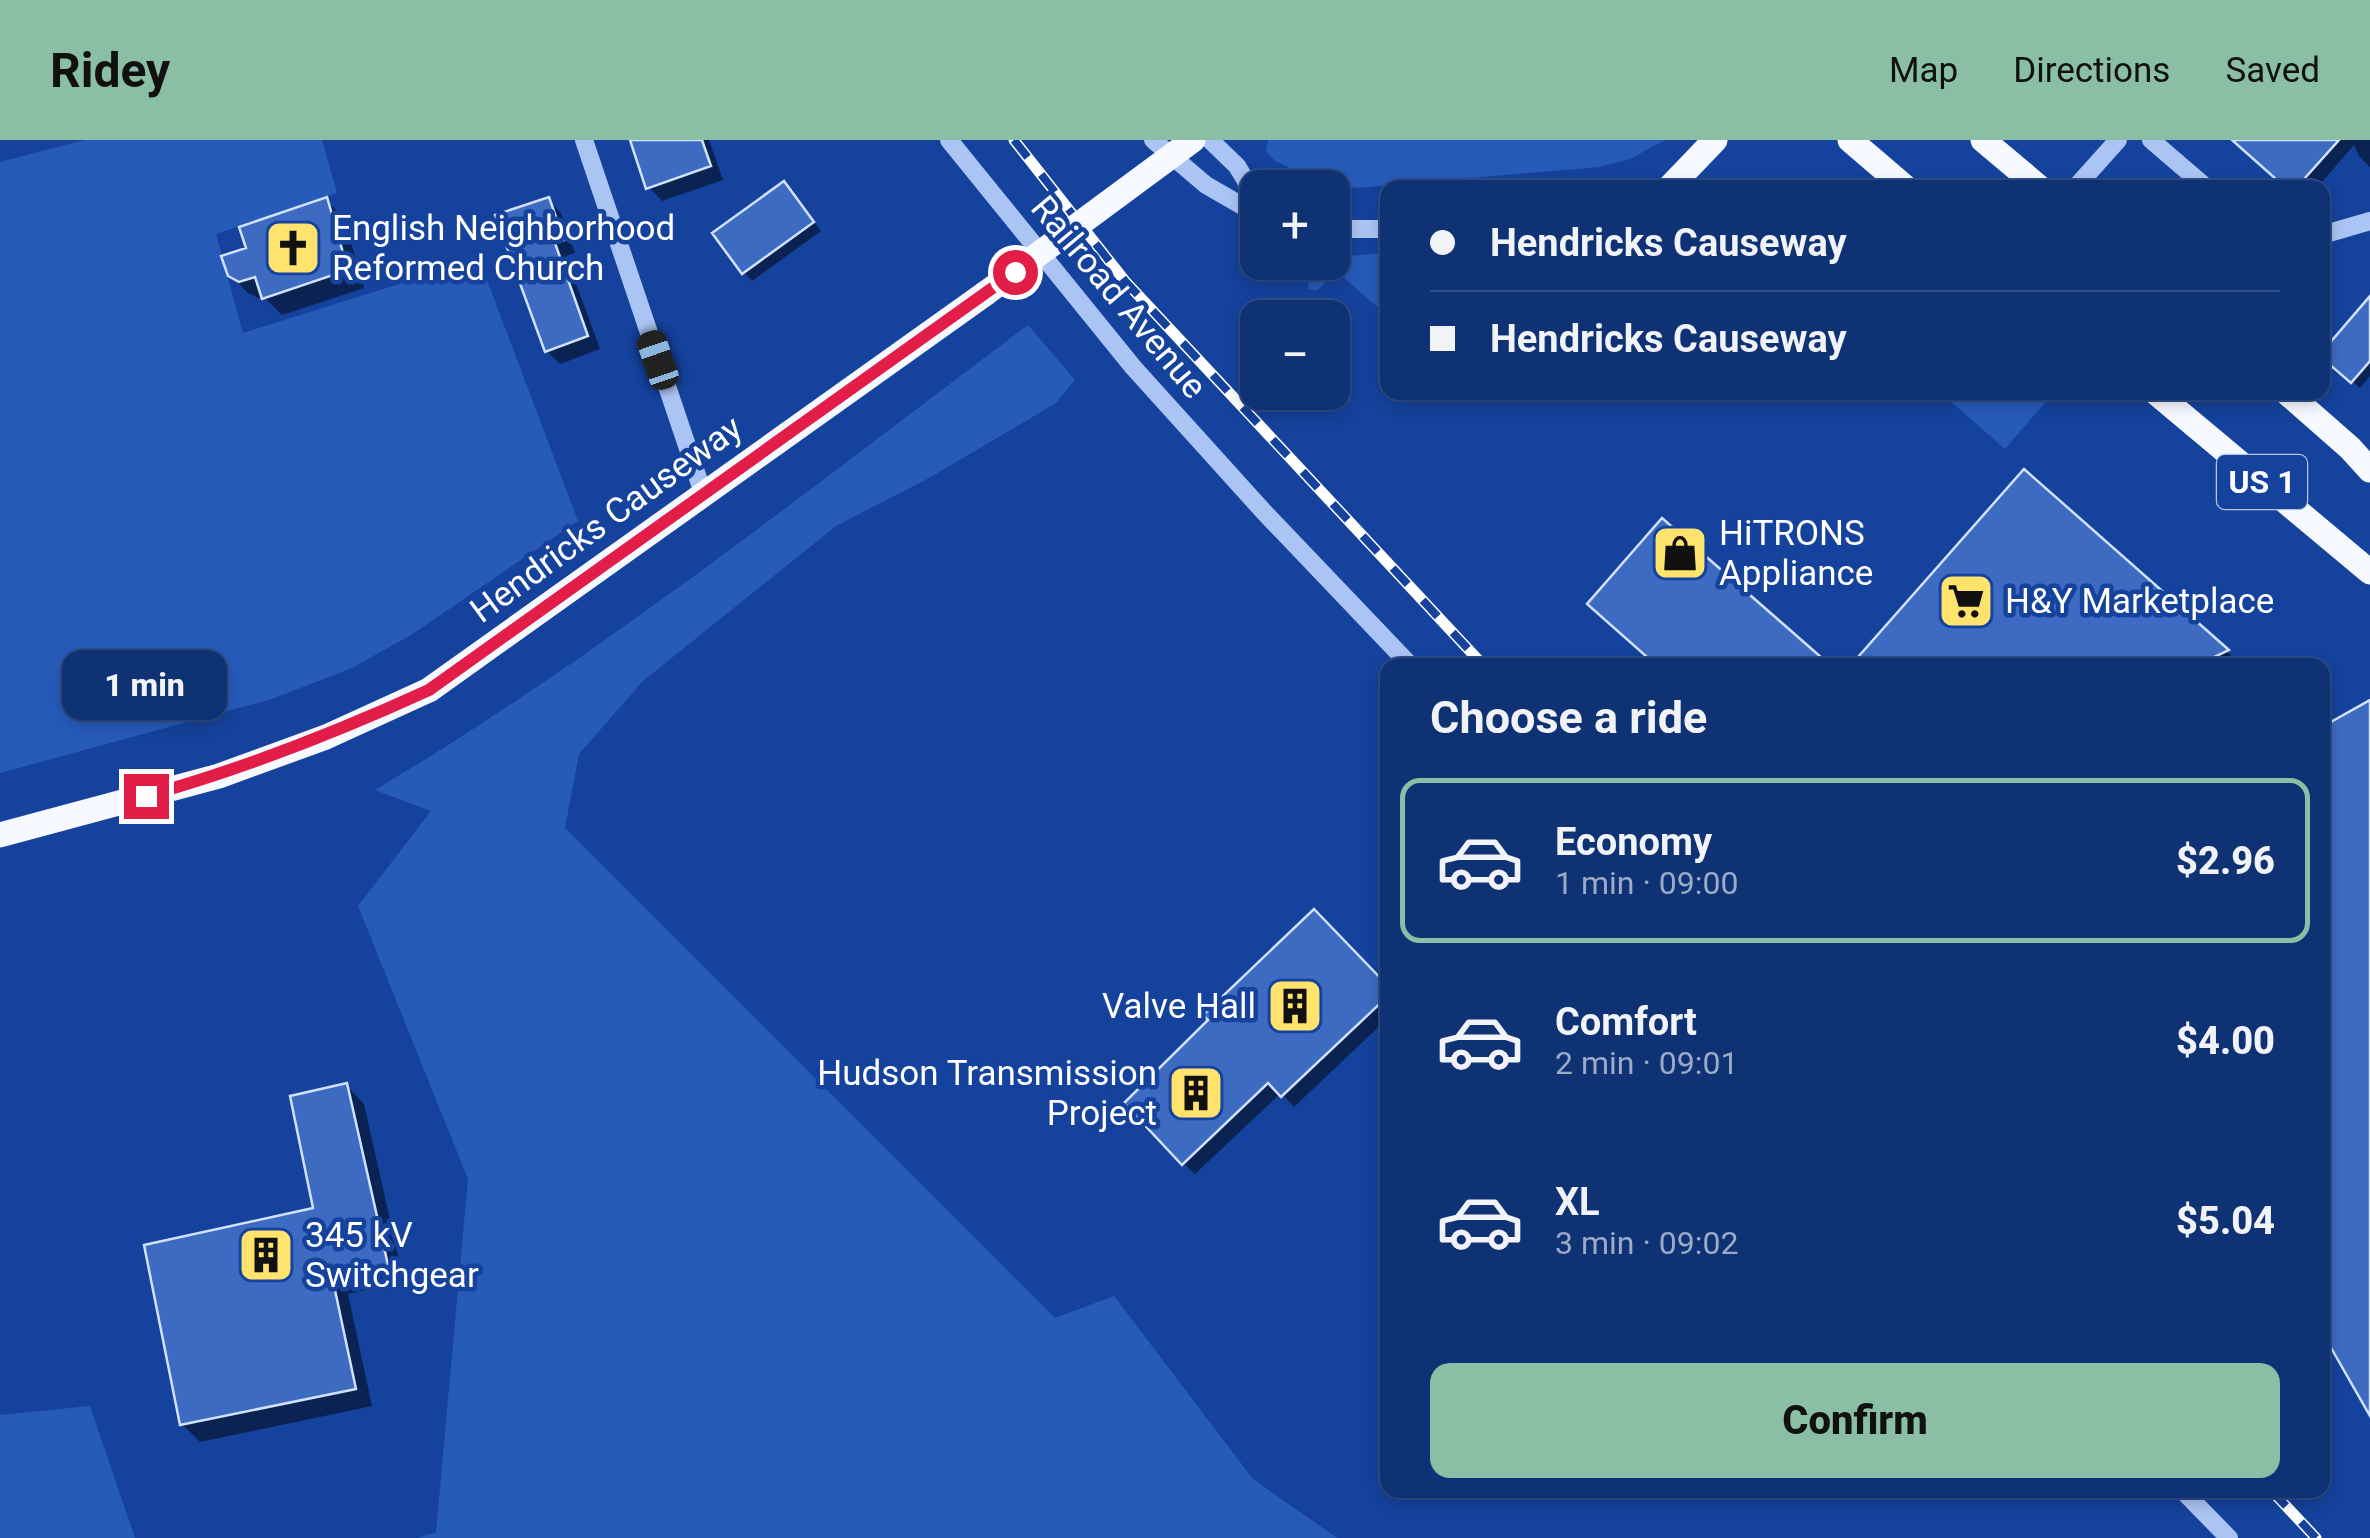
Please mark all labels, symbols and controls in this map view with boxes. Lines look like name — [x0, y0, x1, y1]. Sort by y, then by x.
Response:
text: Ridey — [50, 42, 170, 99]
text: Map — [1889, 50, 1958, 91]
text: Directions — [2013, 50, 2170, 91]
text: Saved — [2225, 50, 2320, 91]
map controls — [1240, 170, 1350, 410]
button: + — [1240, 170, 1350, 280]
street label: Railroad Avenue — [1022, 188, 1215, 407]
place label: English Neighborhood Reformed Church — [332, 208, 675, 289]
church icon: English Neighborhood Reformed Church — [263, 218, 323, 278]
text: Hendricks Causeway — [1490, 221, 1847, 265]
route start — [993, 250, 1038, 295]
button: − — [1240, 300, 1350, 410]
text: Hendricks Causeway — [1490, 317, 1847, 361]
car — [634, 327, 682, 393]
street label: Hendricks Causeway — [463, 407, 750, 632]
road number: US 1 — [2217, 455, 2307, 509]
place label: HiTRONS Appliance — [1719, 513, 1873, 594]
shop icon: HiTRONS Appliance — [1650, 523, 1710, 583]
supermarket icon: H&Y Marketplace — [1936, 571, 1996, 631]
place label: H&Y Marketplace — [2005, 581, 2274, 622]
callout: 1 min — [64, 651, 228, 721]
text: 1 min — [104, 666, 185, 704]
text: Choose a ride — [1430, 691, 1707, 744]
route end — [124, 774, 169, 819]
icon: car — [1435, 816, 1525, 906]
text: Economy — [1555, 820, 1712, 864]
text: $2.96 — [2176, 839, 2275, 883]
text: 1 min · 09:00 — [1555, 864, 1738, 902]
building icon: Valve Hall — [1265, 976, 1325, 1036]
place label: Valve Hall — [1102, 986, 1256, 1027]
icon: car — [1435, 996, 1525, 1086]
text: Comfort — [1555, 1000, 1697, 1044]
text: $4.00 — [2176, 1019, 2275, 1063]
text: 2 min · 09:01 — [1555, 1044, 1738, 1082]
place label: Hudson Transmission Project — [817, 1053, 1157, 1134]
building icon: Hudson Transmission Project — [1166, 1063, 1226, 1123]
icon: car — [1435, 1176, 1525, 1266]
text: XL — [1555, 1180, 1600, 1224]
text: $5.04 — [2176, 1199, 2275, 1243]
place label: 345 kV Switchgear — [305, 1215, 479, 1296]
text: 3 min · 09:02 — [1555, 1224, 1738, 1262]
building icon: 345 kV Switchgear — [236, 1225, 296, 1285]
button: Confirm — [1430, 1363, 2280, 1478]

